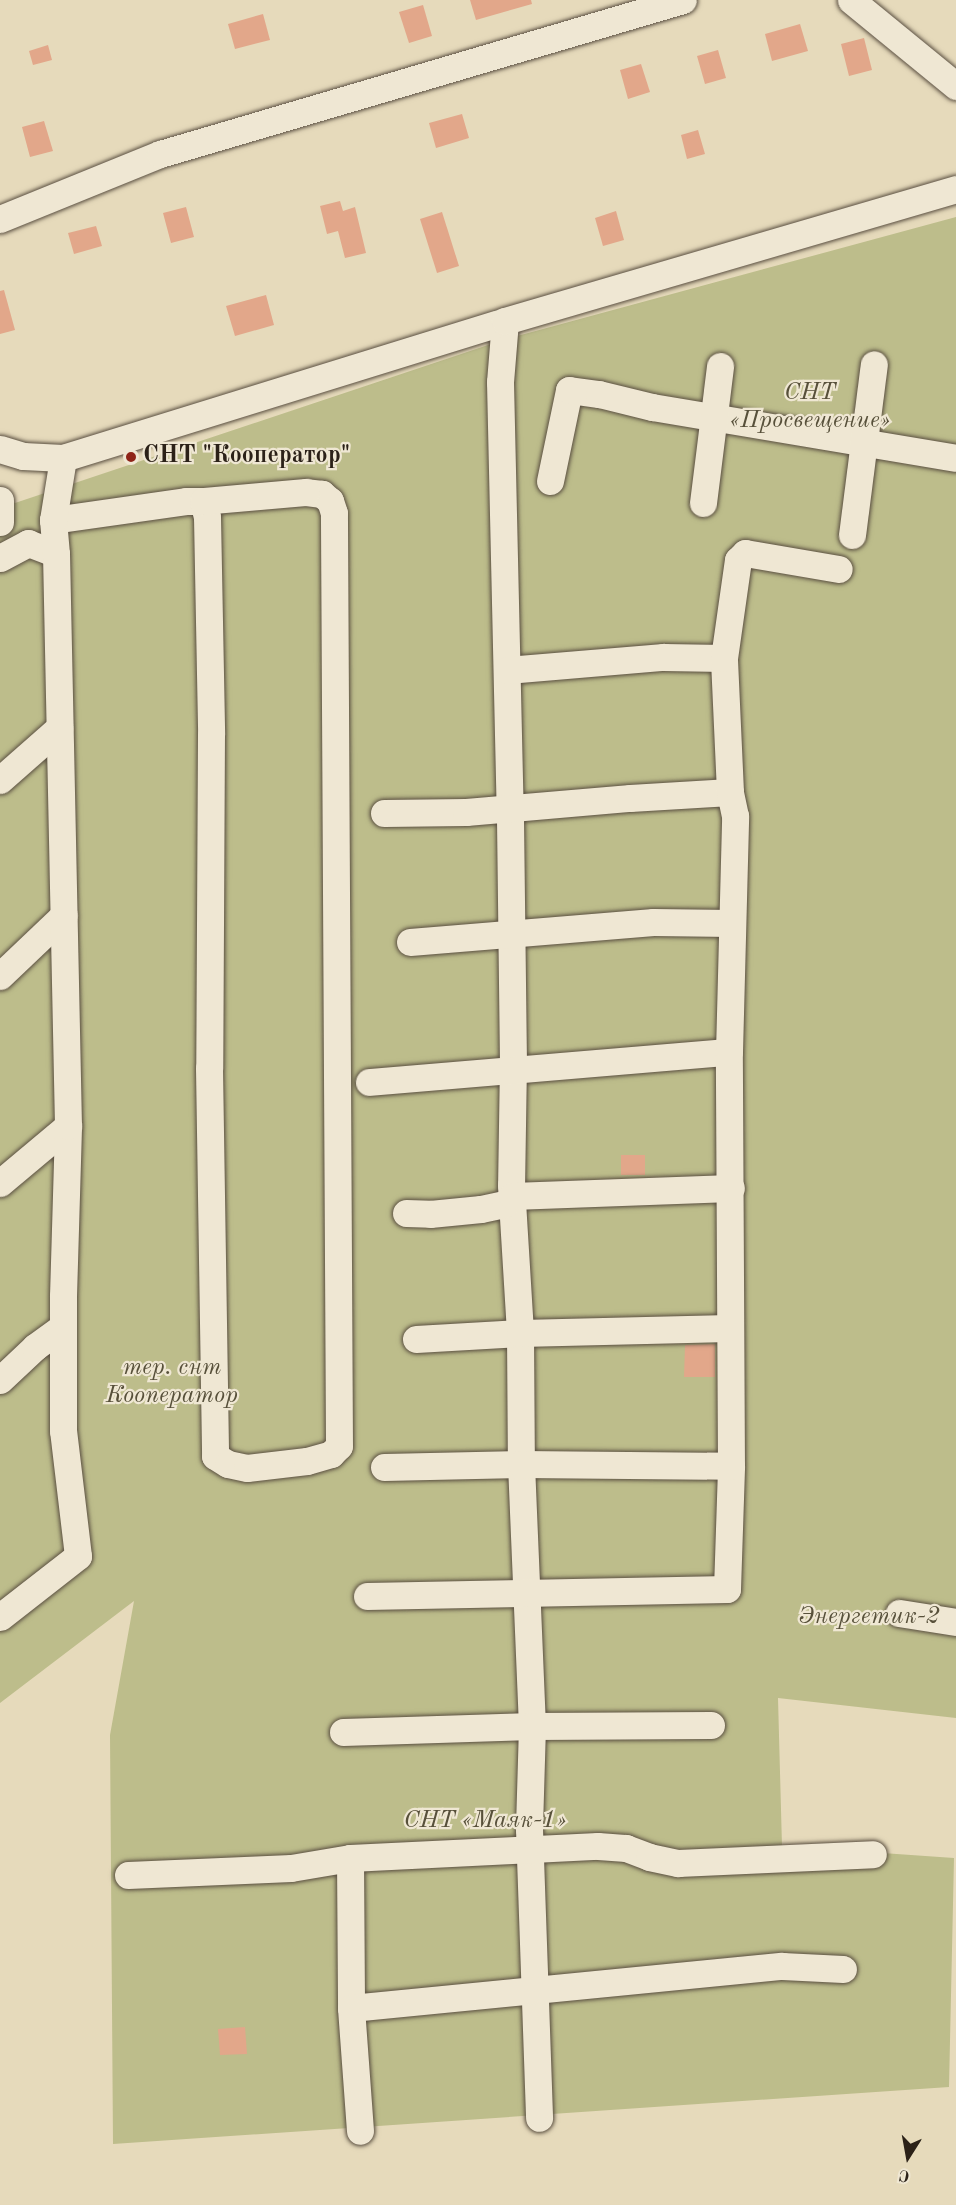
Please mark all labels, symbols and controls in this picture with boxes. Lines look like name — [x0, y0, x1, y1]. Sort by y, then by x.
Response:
park label: СНТ «Просвещение» — [730, 380, 890, 436]
place label: СНТ "Кооператор" — [143, 443, 350, 471]
marker: СНТ "Кооператор" — [124, 450, 138, 464]
park label: тер. снт Кооператор — [106, 1355, 238, 1411]
park label: Энергетик-2 — [798, 1604, 940, 1632]
park label: СНТ «Маяк-1» — [404, 1808, 566, 1836]
north arrow — [878, 2127, 938, 2187]
text: С — [898, 2166, 911, 2184]

